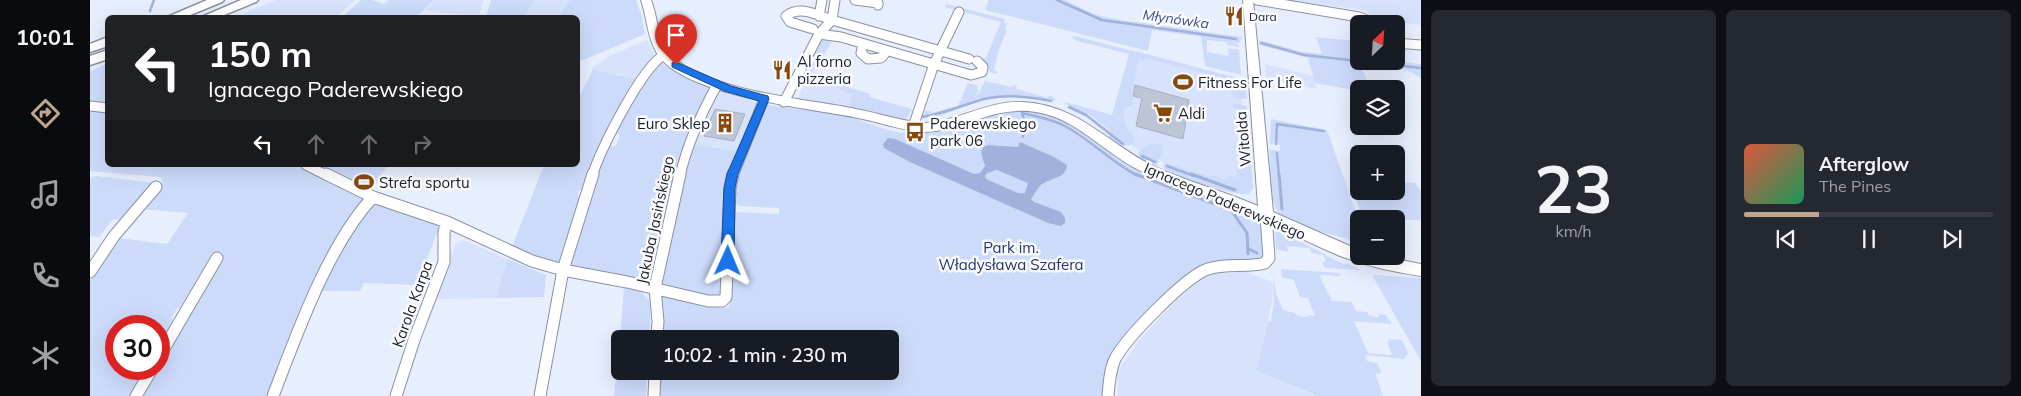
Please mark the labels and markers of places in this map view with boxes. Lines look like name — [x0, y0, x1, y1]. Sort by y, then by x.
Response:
restaurant icon: Dara — [1223, 5, 1245, 27]
place label: Dara — [1249, 9, 1277, 24]
pin — [655, 14, 697, 65]
place label: Al forno pizzeria — [797, 52, 852, 88]
restaurant icon: Al forno pizzeria — [771, 59, 793, 81]
sports icon: Fitness For Life — [1172, 71, 1194, 93]
place label: Fitness For Life — [1198, 73, 1302, 92]
supermarket icon: Aldi — [1152, 102, 1174, 124]
place label: Aldi — [1178, 104, 1205, 123]
building icon: Euro Sklep — [714, 112, 736, 134]
place label: Euro Sklep — [637, 114, 710, 133]
place label: Paderewskiego park 06 — [930, 114, 1036, 150]
bus stop icon: Paderewskiego park 06 — [904, 121, 926, 143]
sports icon: Strefa sportu — [353, 171, 375, 193]
place label: Strefa sportu — [379, 173, 470, 192]

